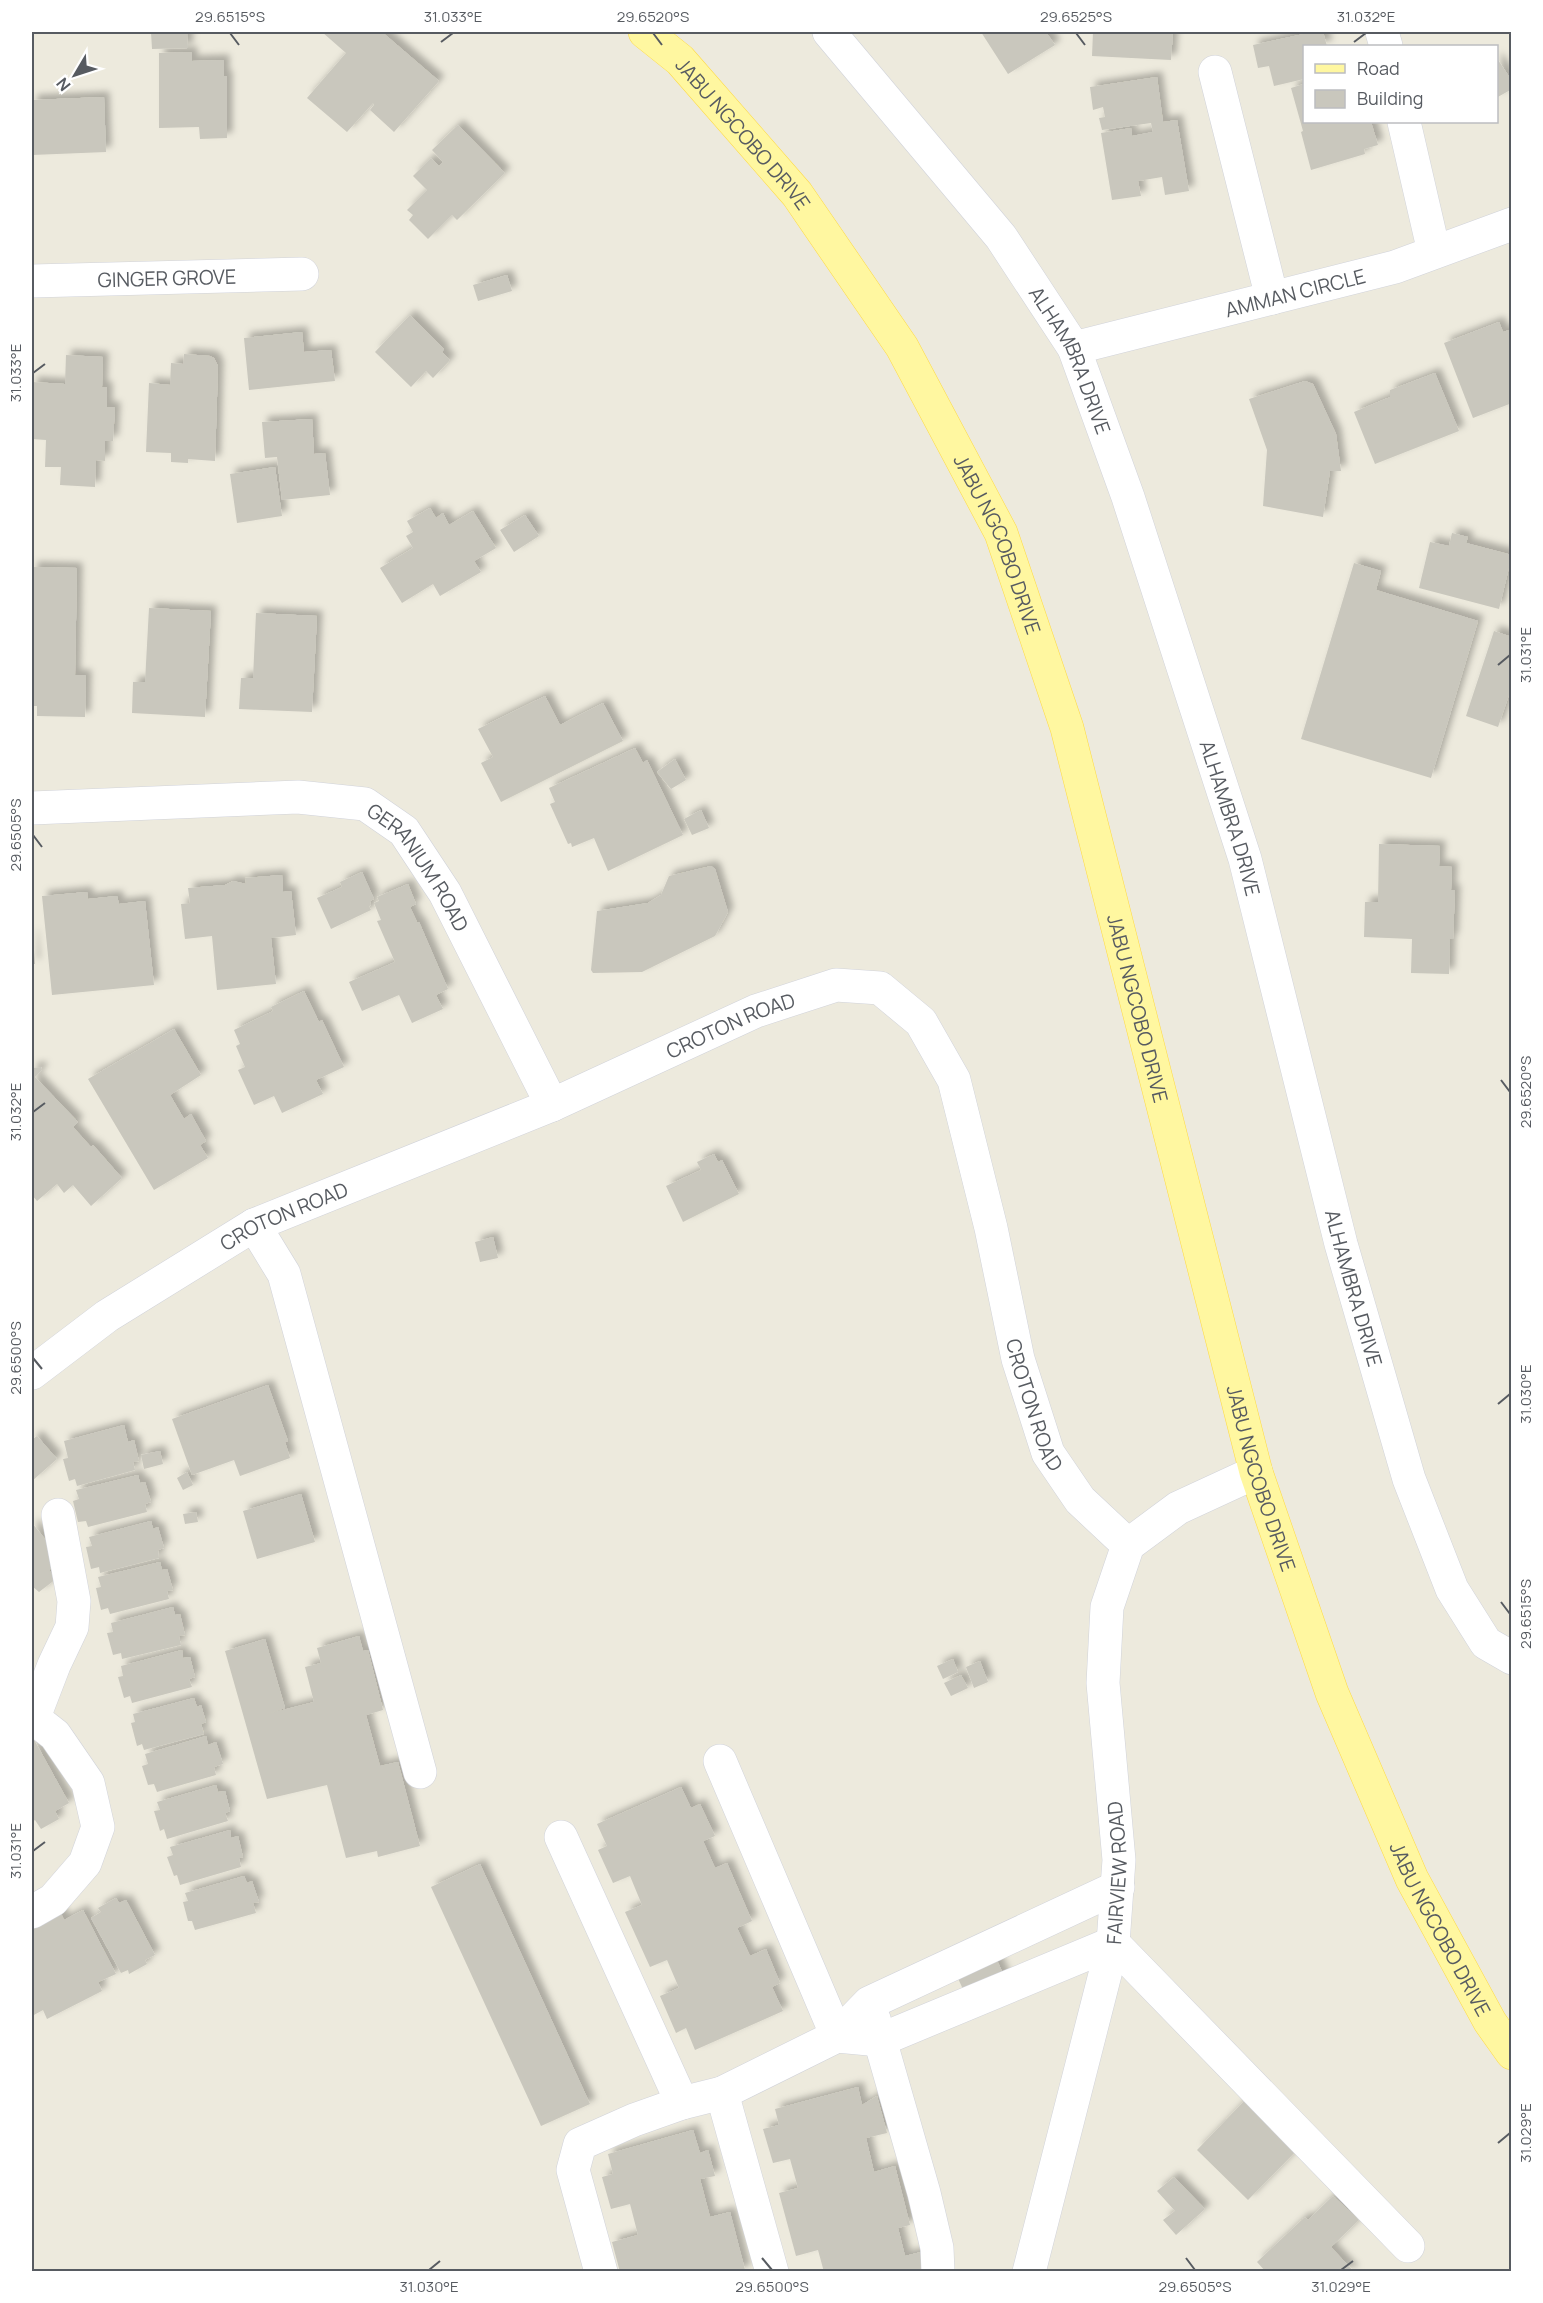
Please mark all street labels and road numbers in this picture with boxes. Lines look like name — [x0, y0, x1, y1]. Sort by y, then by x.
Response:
street label: JABU NGCOBO DRIVE — [670, 51, 817, 215]
street label: GINGER GROVE — [97, 262, 237, 293]
street label: AMMAN CIRCLE — [1222, 262, 1368, 323]
street label: ALHAMBRA DRIVE — [1023, 281, 1118, 438]
street label: JABU NGCOBO DRIVE — [948, 449, 1048, 637]
street label: ALHAMBRA DRIVE — [1194, 737, 1267, 899]
street label: GERANIUM ROAD — [362, 796, 476, 936]
street label: JABU NGCOBO DRIVE — [1101, 911, 1175, 1105]
street label: CROTON ROAD — [661, 986, 798, 1064]
street label: CROTON ROAD — [215, 1175, 352, 1257]
street label: ALHAMBRA DRIVE — [1319, 1207, 1389, 1370]
street label: CROTON ROAD — [1001, 1336, 1070, 1476]
street label: JABU NGCOBO DRIVE — [1221, 1382, 1303, 1575]
street label: FAIRVIEW ROAD — [1099, 1800, 1133, 1945]
street label: JABU NGCOBO DRIVE — [1384, 1837, 1498, 2021]

